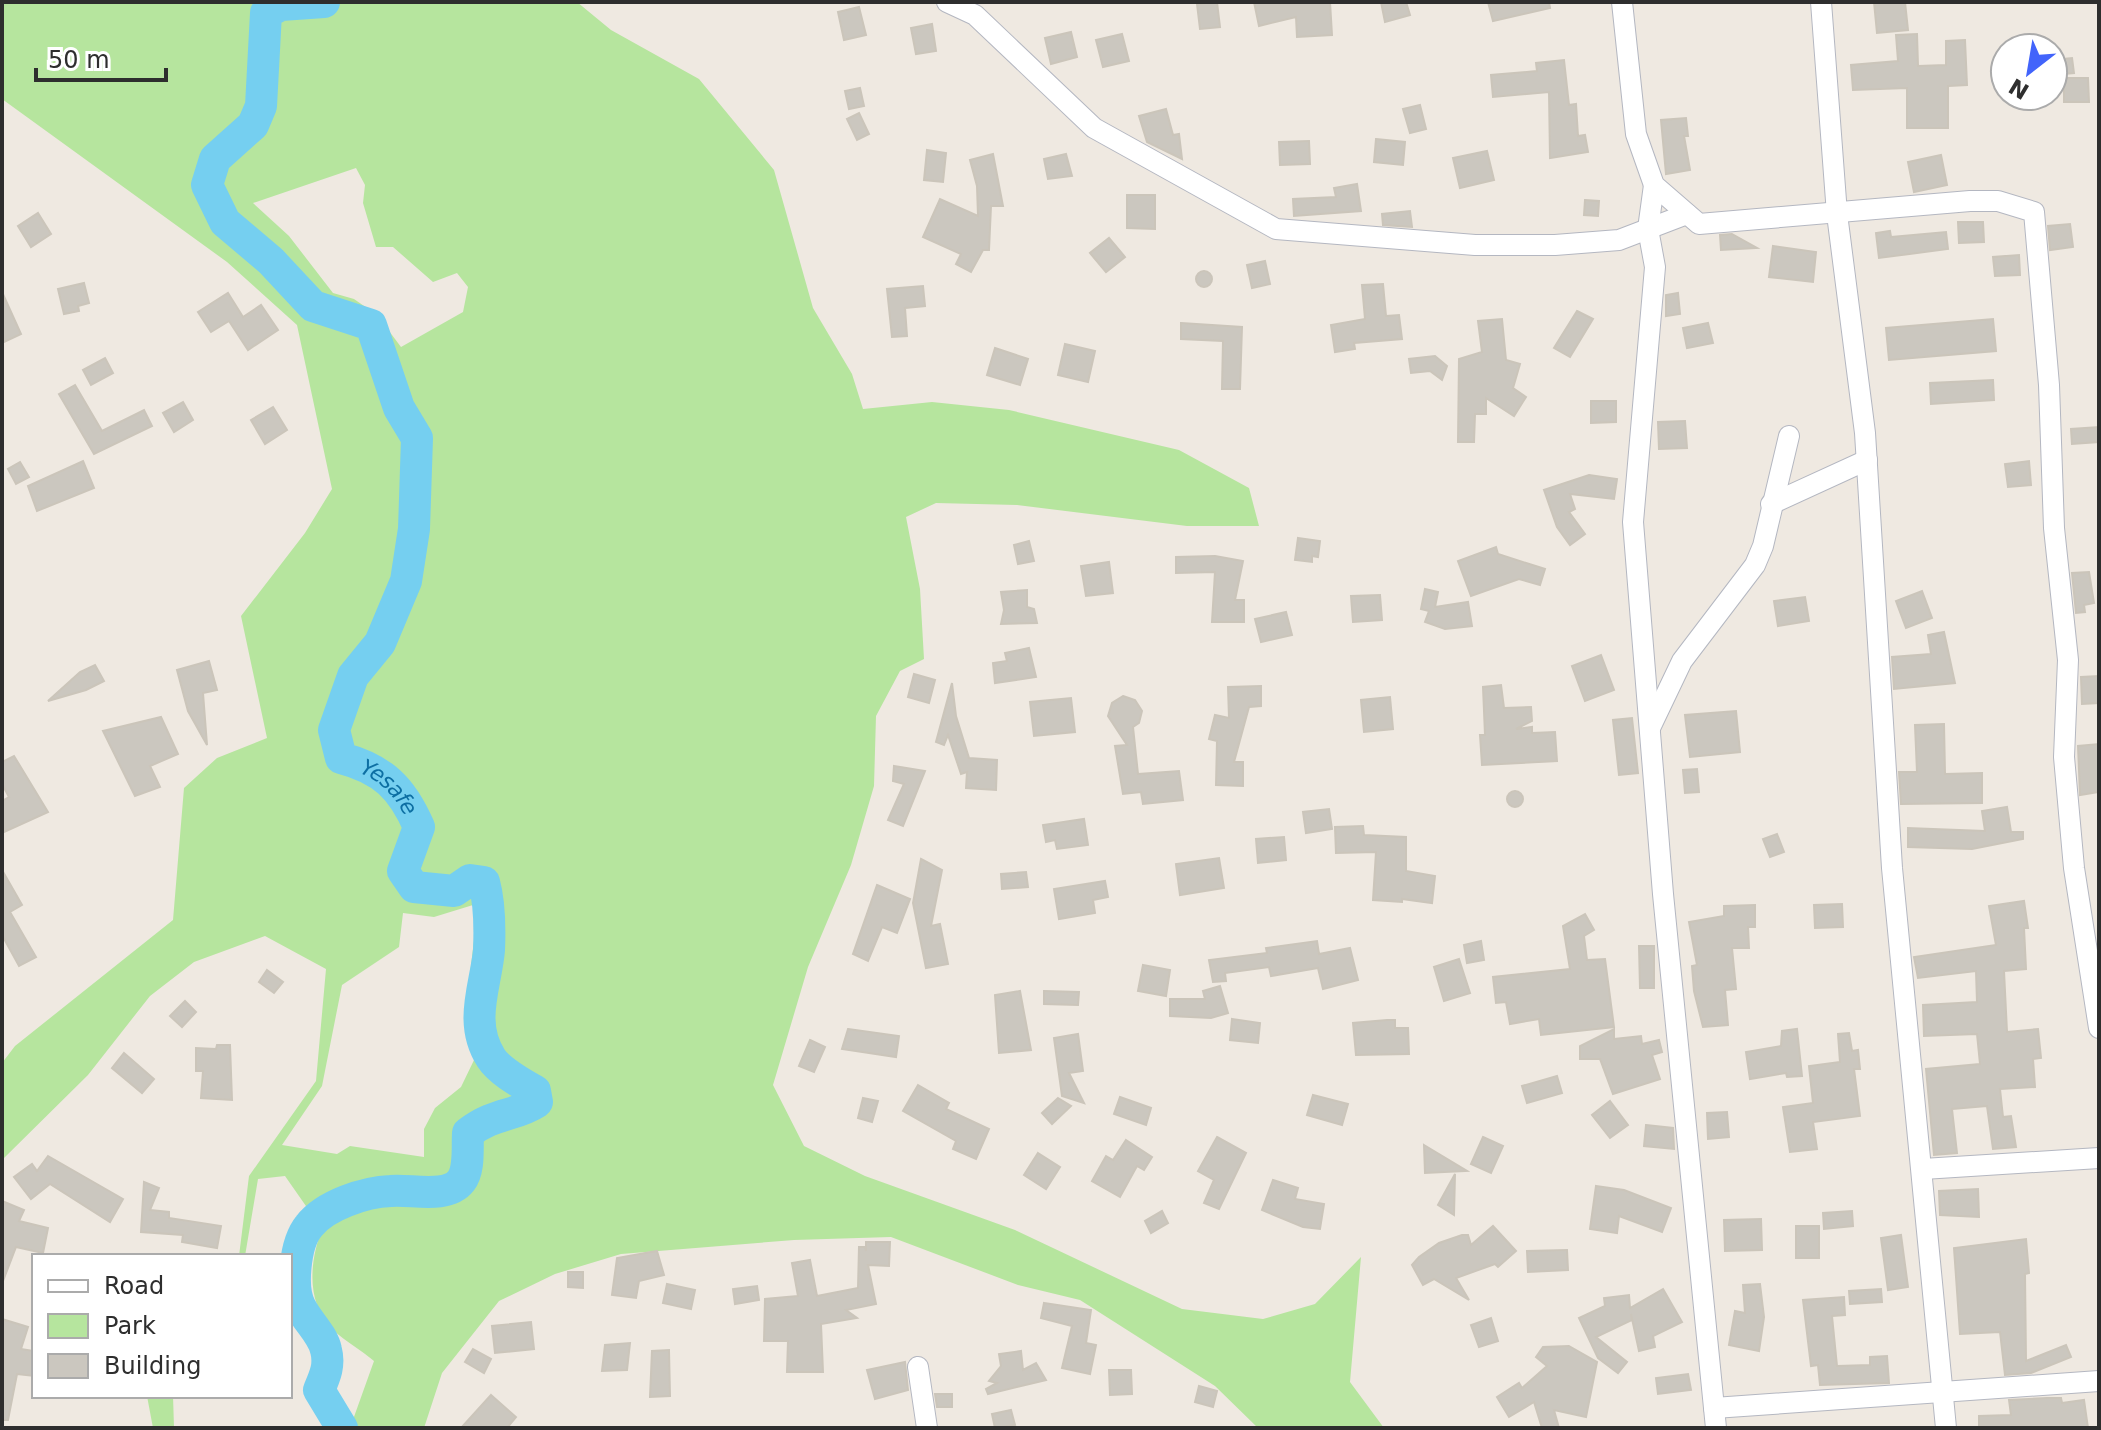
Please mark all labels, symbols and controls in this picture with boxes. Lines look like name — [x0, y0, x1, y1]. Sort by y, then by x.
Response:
scale bar — [36, 32, 166, 82]
north arrow — [1989, 32, 2069, 112]
text: 50 m — [48, 46, 110, 74]
text: N — [2005, 73, 2033, 104]
water label: Yesafe — [357, 754, 423, 819]
legend — [32, 1254, 292, 1398]
text: Road — [104, 1272, 164, 1300]
text: Park — [104, 1312, 156, 1340]
text: Building — [104, 1352, 201, 1380]

